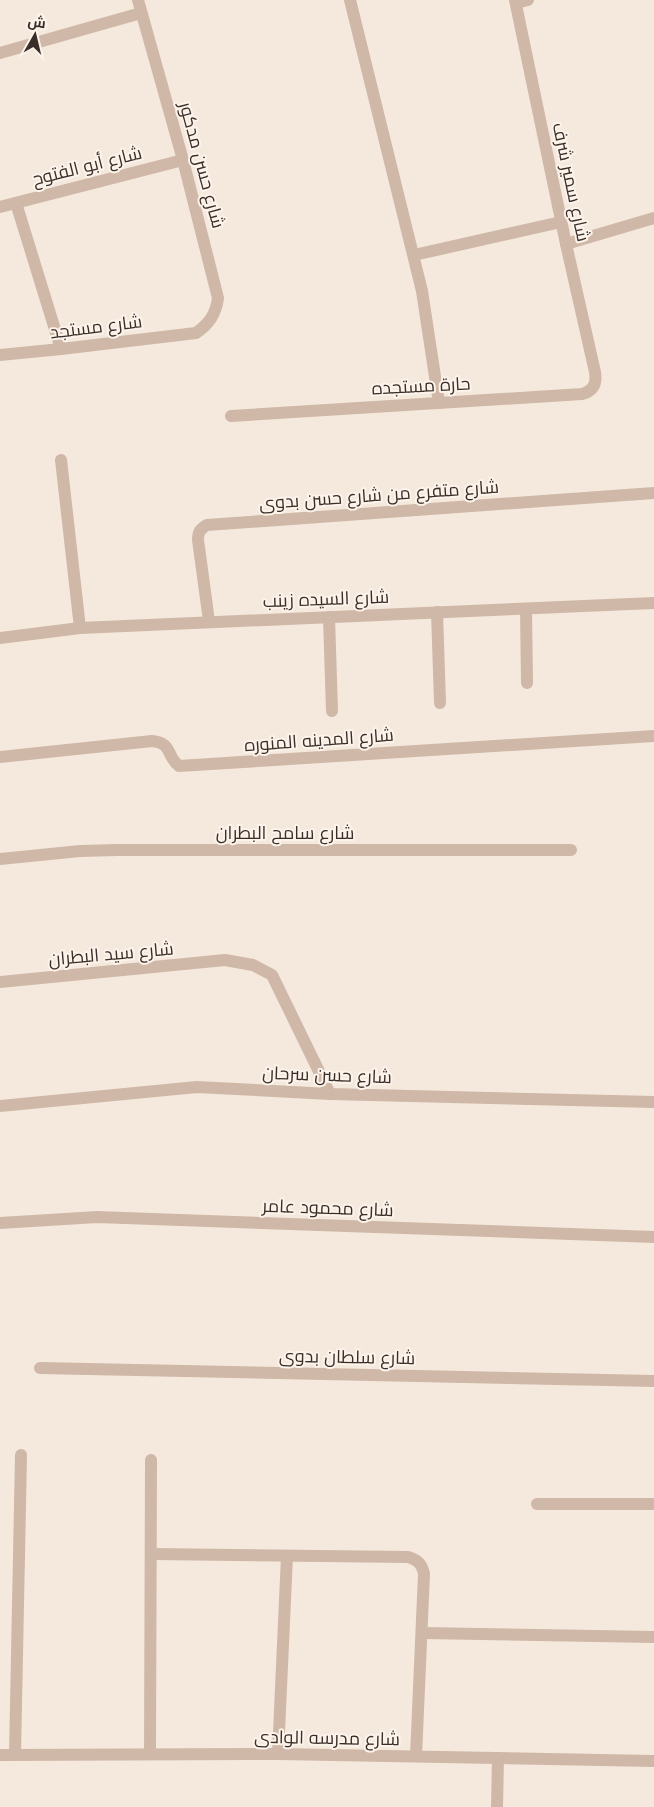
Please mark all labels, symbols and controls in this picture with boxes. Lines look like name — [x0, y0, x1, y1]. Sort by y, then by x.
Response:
north arrow — [10, 10, 60, 60]
text: ش — [27, 13, 47, 32]
street label: شارع حسن مدكور — [173, 99, 229, 231]
street label: شارع سمير شرف — [547, 121, 593, 244]
street label: شارع أبو الفتوح — [30, 142, 144, 191]
street label: شارع مستجد — [49, 311, 143, 345]
street label: حارة مستجده — [371, 373, 471, 400]
street label: شارع متفرع من شارع حسن بدوى — [258, 477, 500, 515]
street label: شارع السيده زينب — [262, 587, 390, 613]
street label: شارع المدينه المنوره — [244, 725, 395, 757]
street label: شارع سامح البطران — [216, 823, 354, 845]
street label: شارع سيد البطران — [48, 939, 175, 971]
street label: شارع حسن سرحان — [262, 1063, 392, 1089]
street label: شارع محمود عامر — [261, 1196, 394, 1222]
street label: شارع سلطان بدوى — [279, 1346, 415, 1370]
street label: شارع مدرسه الوادى — [254, 1727, 400, 1751]

